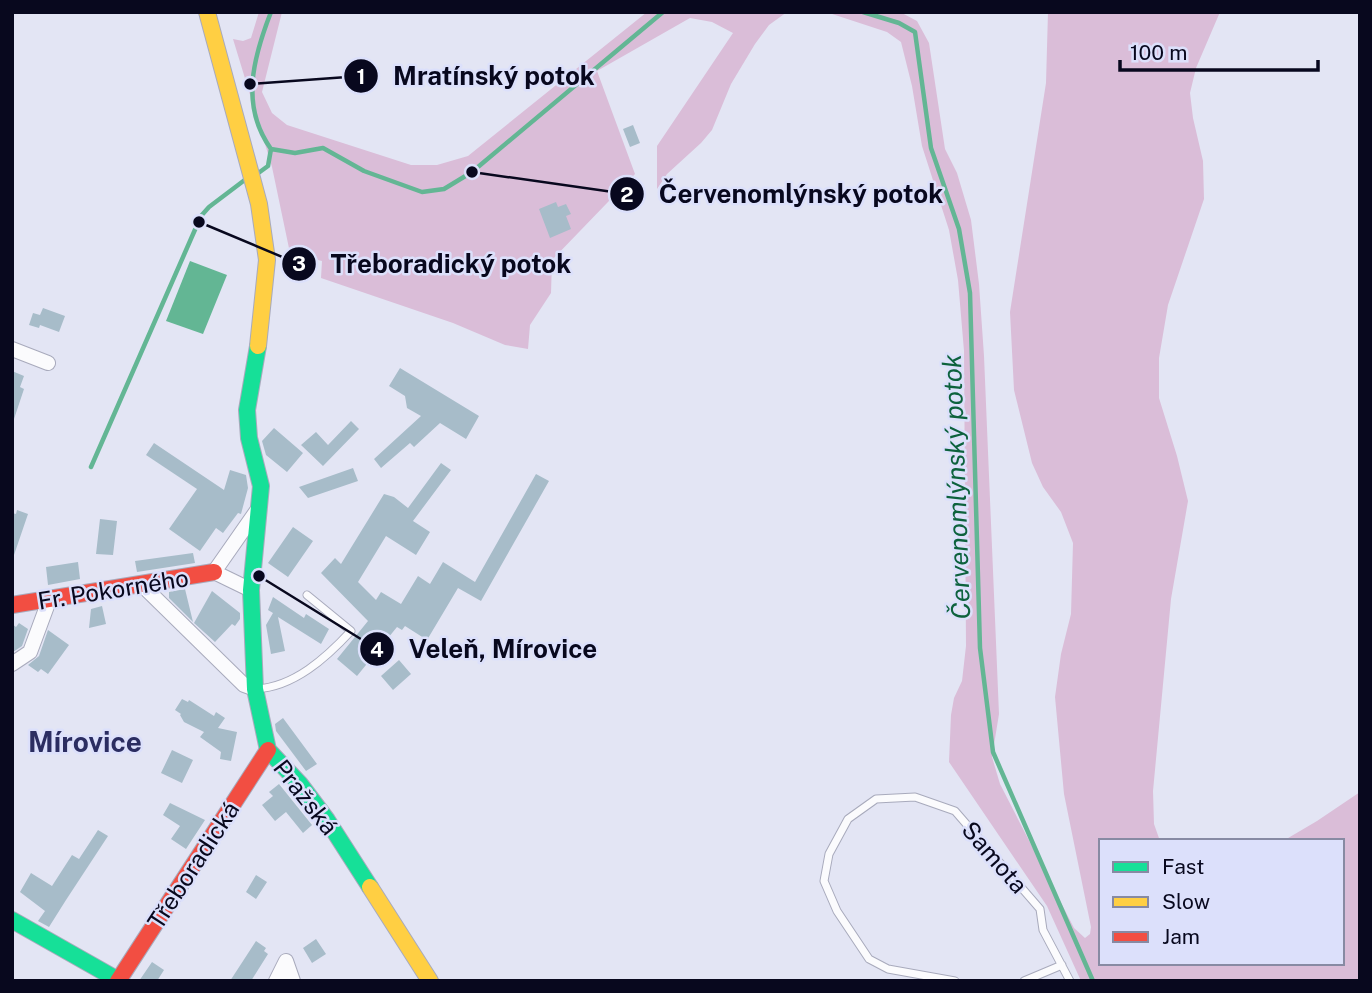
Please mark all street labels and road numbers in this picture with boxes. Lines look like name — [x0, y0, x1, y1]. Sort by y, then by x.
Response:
street label: Fr. Pokorného — [36, 563, 190, 615]
street label: Pražská — [268, 754, 344, 840]
street label: Třeboradická — [141, 796, 245, 934]
street label: Samota — [956, 816, 1034, 898]

